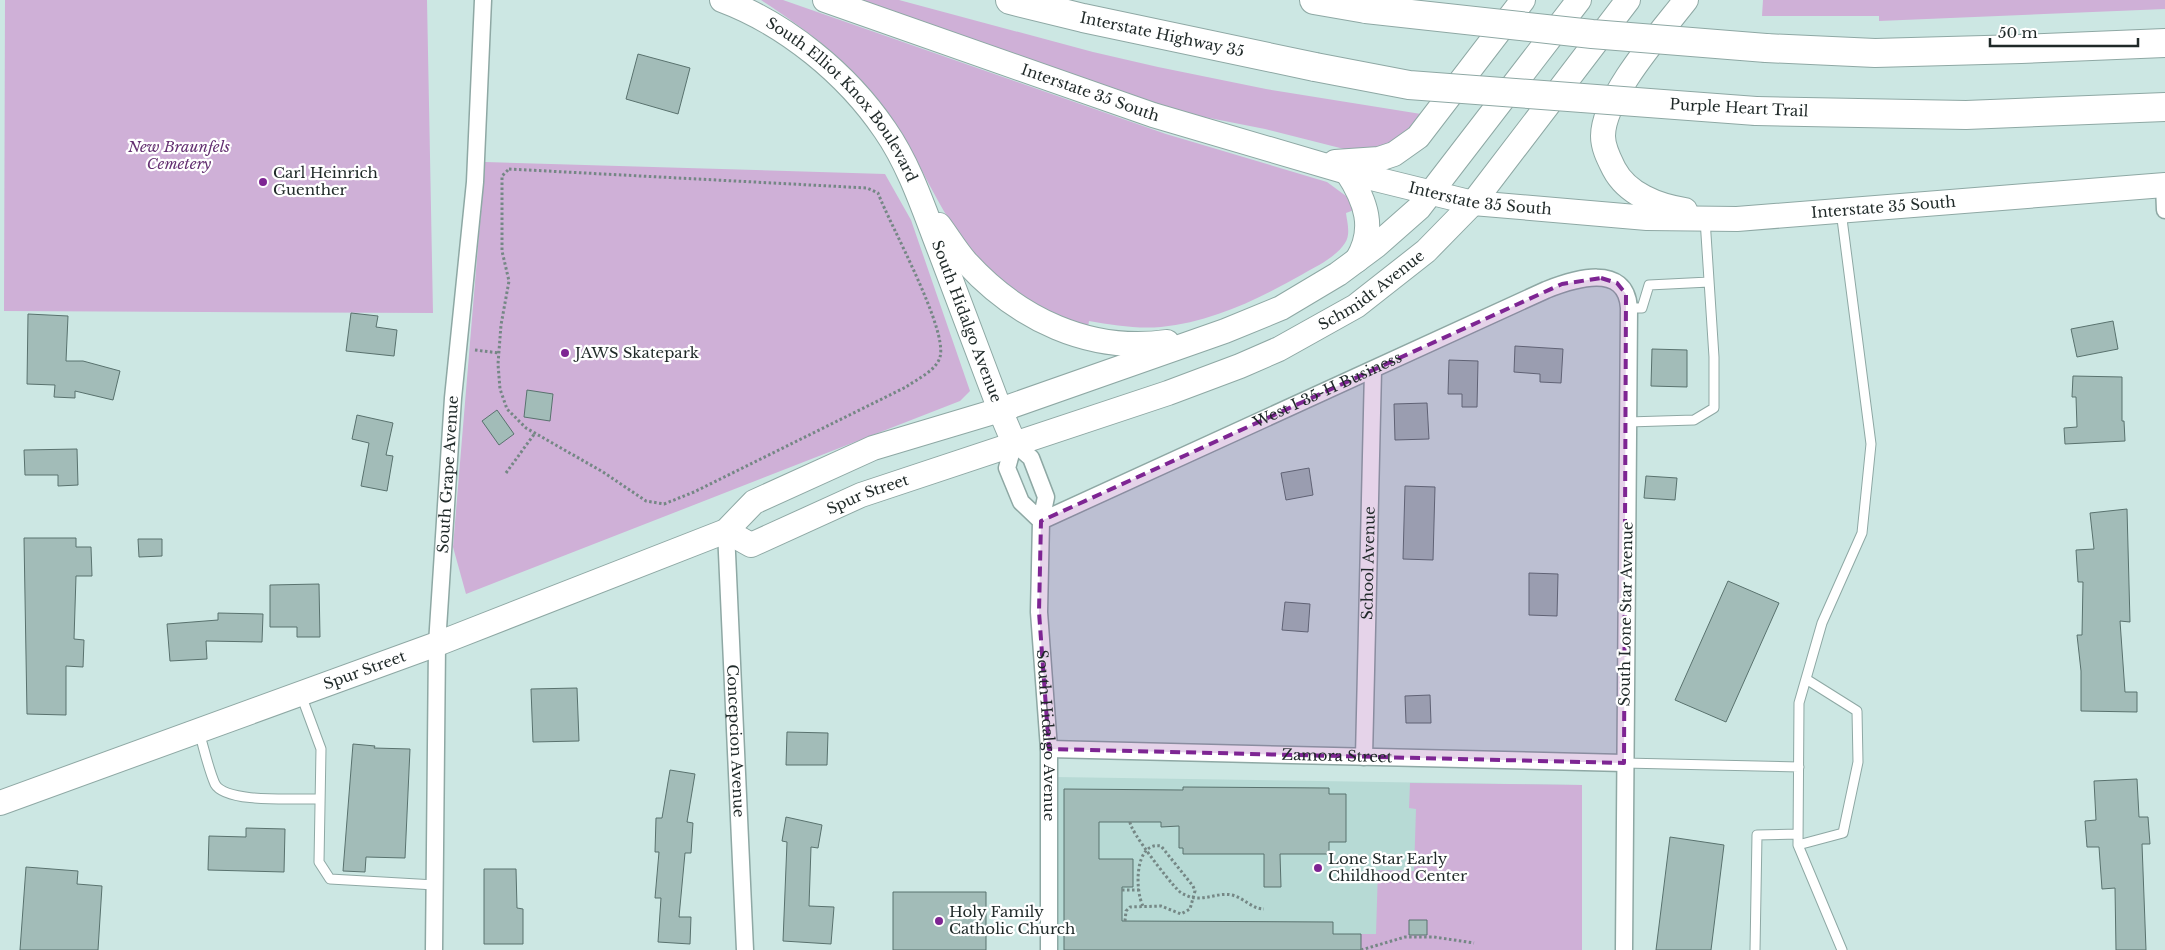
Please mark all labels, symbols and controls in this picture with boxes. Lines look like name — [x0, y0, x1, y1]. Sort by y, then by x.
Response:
street label: Interstate Highway 35 — [1078, 8, 1246, 61]
street label: South Elliot Knox Boulevard — [763, 13, 922, 185]
scale bar — [1990, 15, 2138, 47]
text: 50 m — [1998, 23, 2038, 42]
street label: Interstate 35 South — [1019, 60, 1162, 125]
street label: Purple Heart Trail — [1669, 94, 1809, 121]
park label: New Braunfels Cemetery — [127, 137, 230, 173]
place label: Carl Heinrich Guenther — [273, 163, 378, 199]
marker: Carl Heinrich Guenther — [257, 176, 269, 188]
street label: Interstate 35 South — [1407, 178, 1553, 219]
street label: Interstate 35 South — [1810, 192, 1956, 222]
street label: South Hidalgo Avenue — [928, 237, 1006, 405]
street label: Schmidt Avenue — [1315, 246, 1428, 334]
place label: JAWS Skatepark — [573, 343, 700, 362]
marker: JAWS Skatepark — [559, 347, 571, 359]
street label: West I 35-H Business — [1249, 347, 1405, 432]
street label: South Grape Avenue — [433, 395, 462, 554]
street label: Spur Street — [824, 470, 911, 518]
street label: School Avenue — [1357, 506, 1379, 620]
street label: South Lone Star Avenue — [1614, 521, 1637, 707]
street label: Spur Street — [321, 646, 408, 694]
street label: South Hidalgo Avenue — [1033, 649, 1059, 821]
street label: Concepcion Avenue — [723, 664, 749, 818]
street label: Zamora Street — [1281, 745, 1393, 766]
place label: Lone Star Early Childhood Center — [1328, 849, 1468, 885]
marker: Lone Star Early Childhood Center — [1312, 862, 1324, 874]
place label: Holy Family Catholic Church — [949, 902, 1075, 938]
marker: Holy Family Catholic Church — [933, 915, 945, 927]

